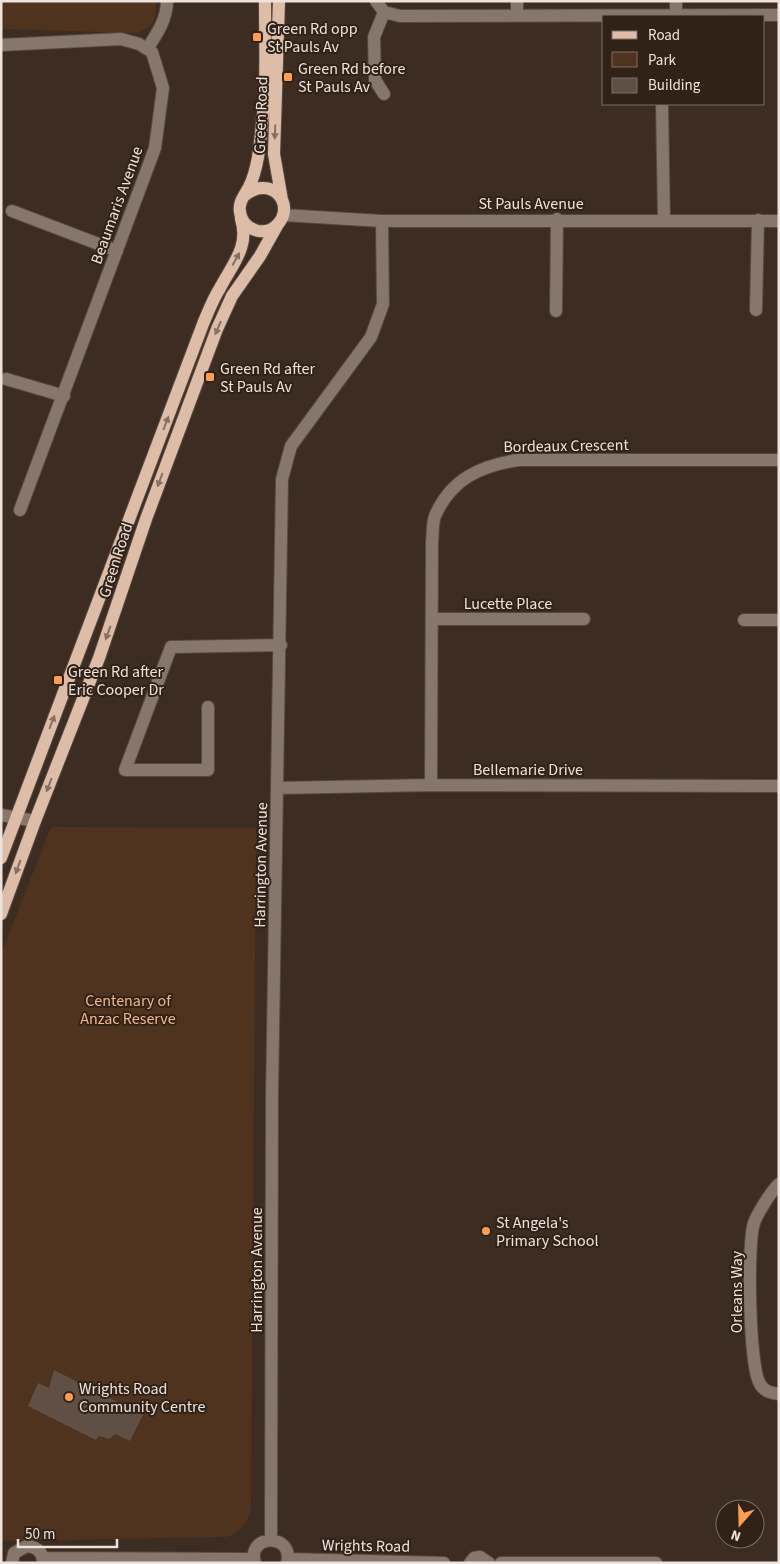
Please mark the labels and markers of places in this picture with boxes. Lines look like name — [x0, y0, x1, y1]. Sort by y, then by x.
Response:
place label: Green Rd opp St Pauls Av — [267, 18, 358, 58]
marker: Green Rd opp St Pauls Av — [251, 31, 263, 43]
place label: Green Rd before St Pauls Av — [298, 58, 405, 98]
marker: Green Rd before St Pauls Av — [282, 71, 294, 83]
place label: Green Rd after St Pauls Av — [220, 358, 315, 398]
marker: Green Rd after St Pauls Av — [204, 371, 216, 383]
place label: Green Rd after Eric Cooper Dr — [68, 661, 164, 701]
marker: Green Rd after Eric Cooper Dr — [52, 674, 64, 686]
place label: St Angela's Primary School — [496, 1212, 598, 1252]
marker: St Angela's Primary School — [480, 1225, 492, 1237]
place label: Wrights Road Community Centre — [79, 1378, 205, 1418]
marker: Wrights Road Community Centre — [63, 1391, 75, 1403]

